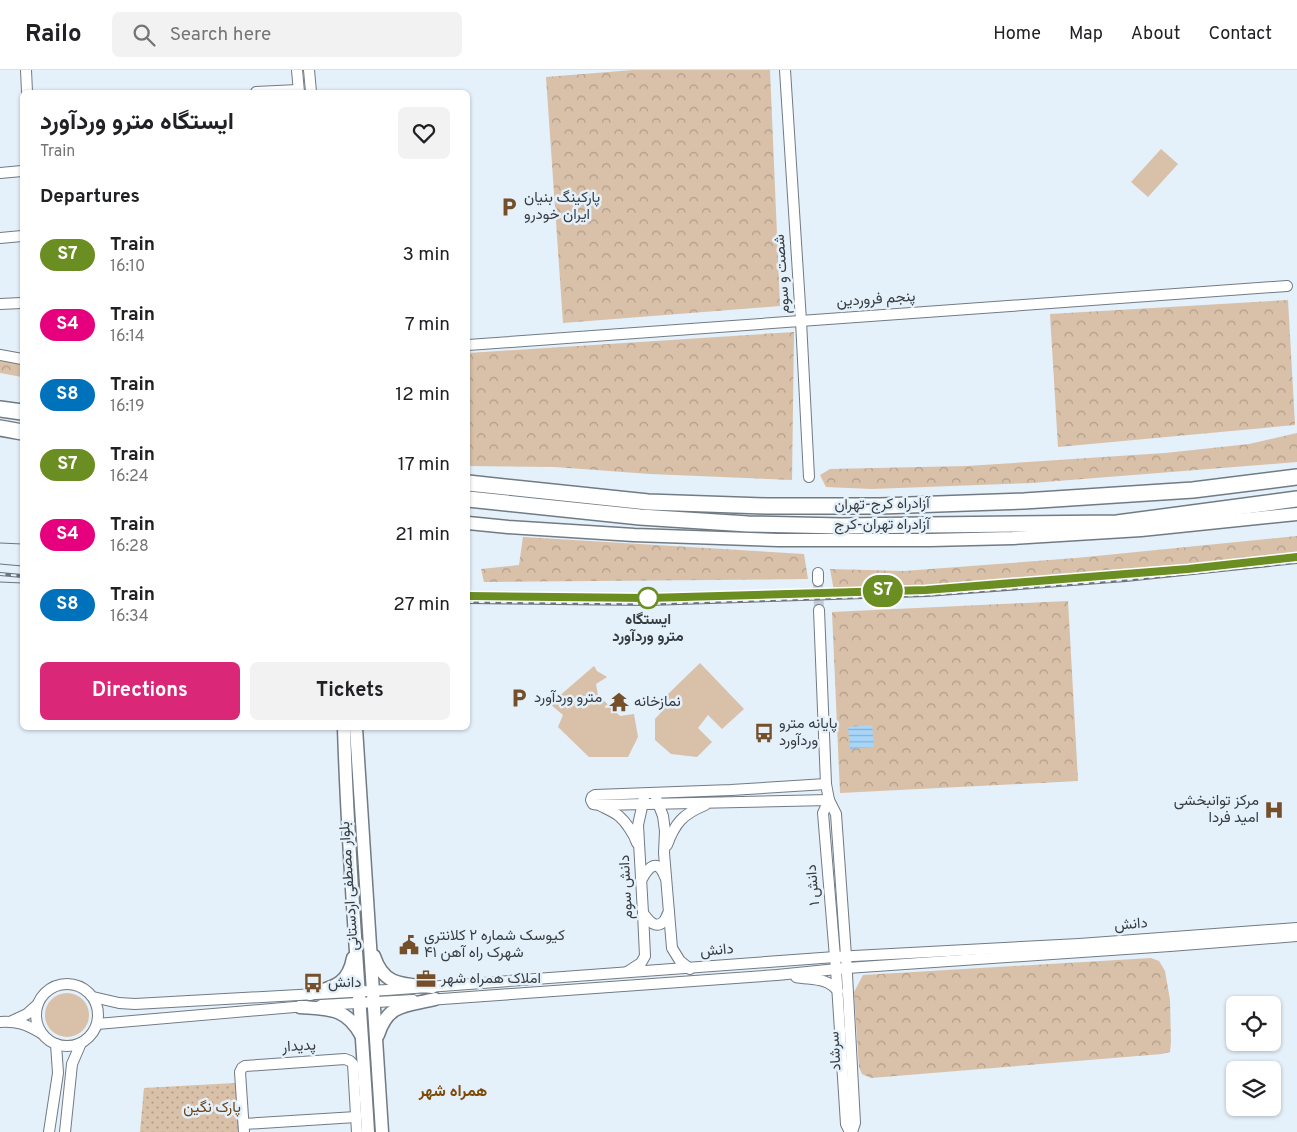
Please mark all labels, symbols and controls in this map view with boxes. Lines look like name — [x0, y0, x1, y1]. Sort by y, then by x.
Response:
search box — [112, 12, 462, 57]
text: Railo — [25, 20, 82, 50]
icon: search — [130, 21, 158, 49]
text: Search here — [170, 23, 271, 47]
text: Home — [993, 23, 1041, 46]
text: Map — [1069, 23, 1103, 46]
text: About — [1131, 23, 1180, 46]
text: Contact — [1208, 23, 1272, 46]
button: heart — [398, 107, 450, 159]
text: ایستگاه مترو وردآورد — [40, 108, 234, 138]
text: Train — [40, 142, 75, 162]
text: Departures — [40, 185, 140, 209]
place label: پارکینگ بنیان ایران خودرو — [524, 189, 600, 225]
parking icon: پارکینگ بنیان ایران خودرو — [498, 196, 520, 218]
text: Train — [110, 233, 155, 257]
street label: شصت و سوم — [771, 233, 795, 314]
text: S7 — [57, 243, 78, 266]
text: 3 min — [402, 243, 450, 267]
text: 16:10 — [110, 257, 145, 277]
street label: پنجم فروردین — [836, 288, 916, 312]
text: Train — [110, 303, 155, 327]
text: S4 — [56, 313, 79, 336]
text: 7 min — [405, 313, 450, 337]
text: 16:14 — [110, 327, 145, 347]
text: Train — [110, 373, 155, 397]
text: S8 — [56, 383, 79, 406]
text: 12 min — [395, 383, 450, 407]
text: 16:19 — [110, 397, 145, 417]
text: Train — [110, 443, 155, 467]
text: S7 — [57, 453, 78, 476]
text: 17 min — [398, 453, 450, 477]
text: 16:24 — [110, 467, 149, 487]
street label: آزادراه کرج-تهران — [834, 495, 931, 515]
text: Train — [110, 513, 155, 537]
street label: آزادراه تهران-کرج — [834, 516, 931, 535]
text: S4 — [56, 523, 79, 546]
text: 21 min — [395, 523, 450, 547]
text: 16:28 — [110, 537, 149, 557]
line badge: S7 — [860, 575, 906, 607]
text: S7 — [873, 579, 893, 602]
text: Train — [110, 583, 155, 607]
marker: ایستگاه مترو وردآورد — [637, 587, 659, 609]
text: S8 — [56, 593, 79, 616]
text: 27 min — [393, 593, 450, 617]
text: 16:34 — [110, 607, 149, 627]
place label: ایستگاه مترو وردآورد — [612, 611, 684, 647]
button: Directions — [40, 662, 240, 720]
button: Tickets — [250, 662, 450, 720]
parking icon: مترو وردآورد — [508, 687, 530, 709]
place label: مترو وردآورد — [534, 689, 602, 708]
temple icon: نمازخانه — [608, 691, 630, 713]
place label: نمازخانه — [634, 693, 681, 712]
place label: پایانه مترو وردآورد — [779, 715, 837, 751]
bus stop icon: پایانه مترو وردآورد — [753, 722, 775, 744]
place label: مرکز توانبخشی امید فردا — [1174, 792, 1259, 828]
hospital icon: مرکز توانبخشی امید فردا — [1263, 799, 1285, 821]
street label: بلوار مصطفی اردستانی — [336, 821, 364, 951]
street label: دانش سوم — [616, 854, 638, 920]
street label: دانش ۱ — [803, 864, 825, 906]
street label: دانش — [1114, 914, 1148, 936]
place label: کیوسک شماره ۲ کلانتری ۴۱ شهرک راه آهن — [424, 927, 565, 963]
public building icon: کیوسک شماره ۲ کلانتری ۴۱ شهرک راه آهن — [398, 934, 420, 956]
street label: دانش — [699, 940, 735, 962]
office icon: املاک همراه شهر — [415, 968, 437, 990]
place label: املاک همراه شهر — [440, 970, 541, 989]
bus stop icon: دانش — [302, 972, 324, 994]
place label: دانش — [328, 974, 362, 993]
map controls — [1226, 996, 1281, 1116]
button: locate — [1226, 996, 1281, 1051]
street label: سرشاد — [825, 1031, 847, 1071]
street label: پدیدار — [280, 1036, 317, 1058]
button: layers — [1226, 1061, 1281, 1116]
district label: همراه شهر — [418, 1082, 487, 1102]
park label: پارک نگین — [183, 1099, 241, 1118]

